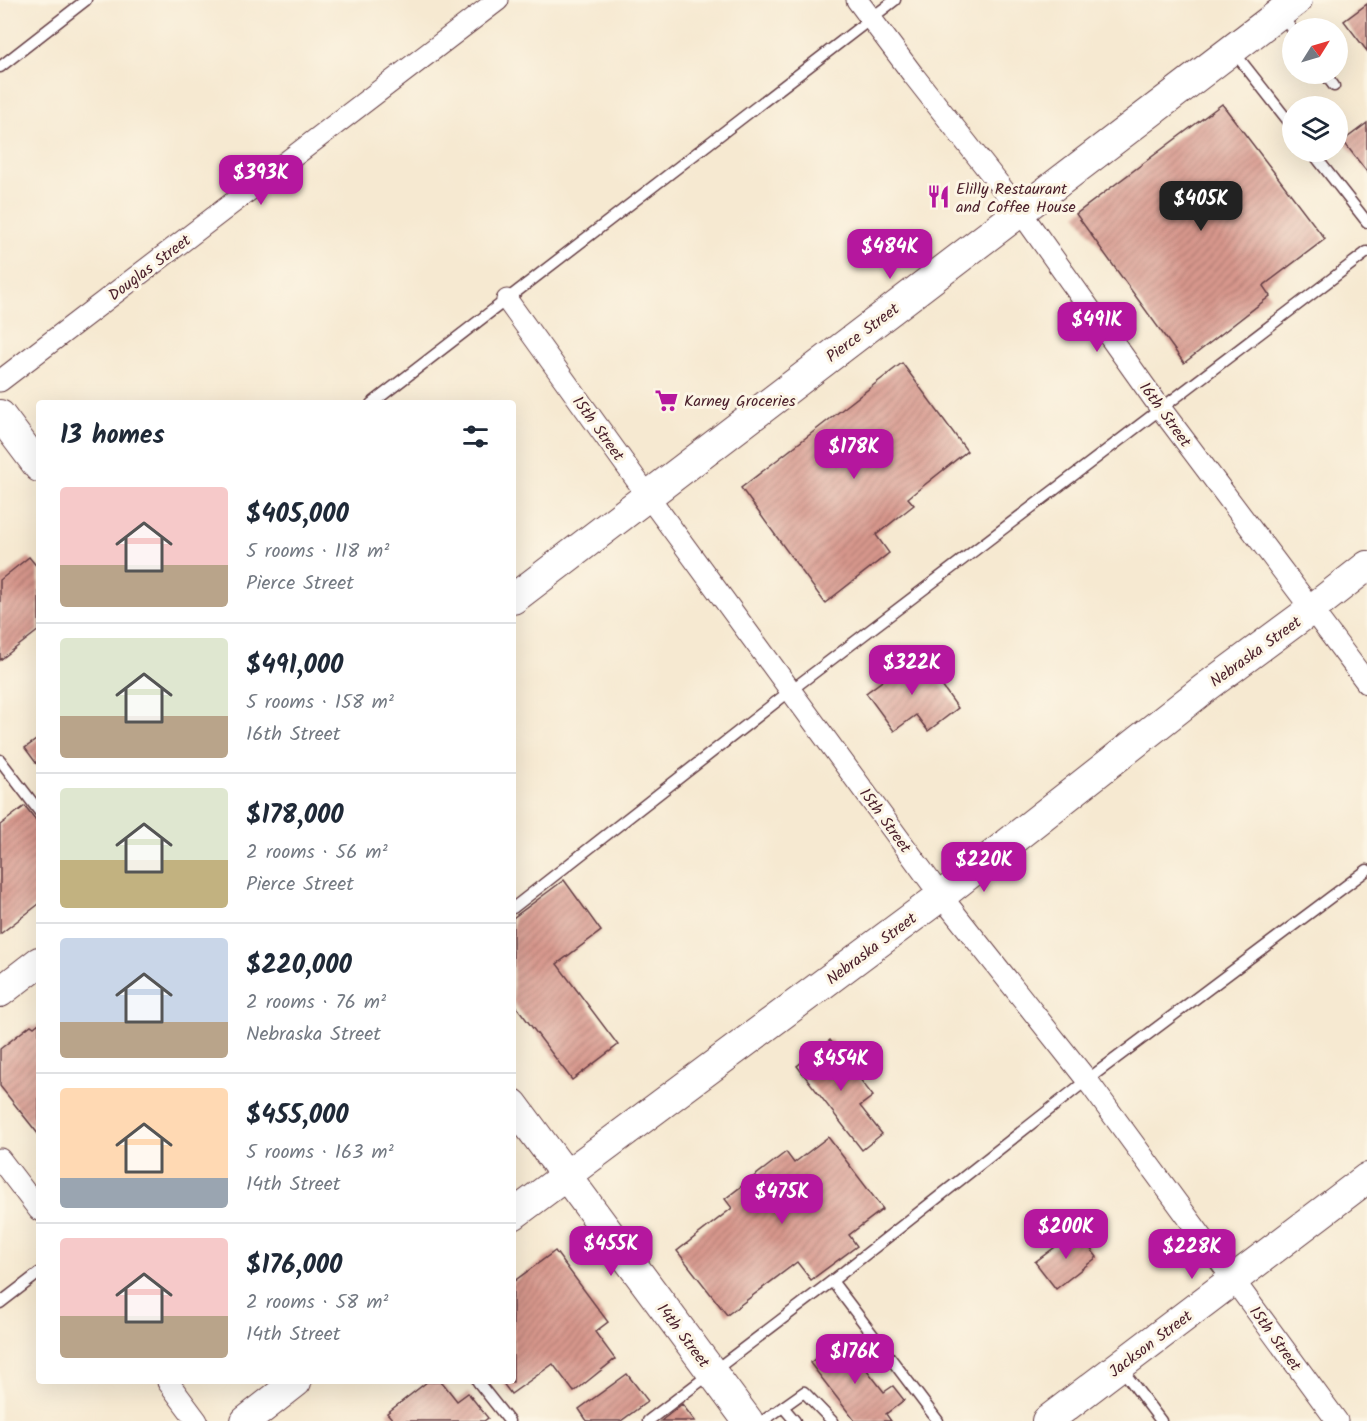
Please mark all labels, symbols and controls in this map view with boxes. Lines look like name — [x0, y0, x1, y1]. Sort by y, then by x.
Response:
north arrow — [1282, 18, 1348, 84]
map controls — [1282, 18, 1348, 162]
button: layers — [1282, 96, 1348, 162]
pin: $393K — [219, 155, 303, 206]
text: $393K — [233, 158, 289, 190]
place label: Elilly Restaurant and Coffee House — [956, 177, 1076, 220]
pin: $405K — [1159, 181, 1243, 232]
restaurant icon: Elilly Restaurant and Coffee House — [925, 184, 951, 210]
text: $405K — [1173, 184, 1229, 216]
street label: Douglas Street — [103, 228, 197, 308]
pin: $484K — [848, 229, 932, 280]
text: $484K — [861, 232, 919, 264]
street label: Pierce Street — [821, 297, 906, 369]
pin: $491K — [1055, 302, 1139, 353]
text: $491K — [1072, 305, 1122, 337]
street label: 16th Street — [1132, 377, 1198, 453]
supermarket icon: Karney Groceries — [653, 387, 679, 413]
place label: Karney Groceries — [684, 389, 796, 414]
street label: 15th Street — [566, 391, 631, 467]
text: 13 homes — [60, 415, 165, 457]
icon: filters — [459, 420, 492, 453]
pin: $178K — [812, 429, 896, 480]
text: $178K — [828, 432, 880, 464]
text: $405,000 — [246, 494, 349, 536]
icon: home — [108, 511, 180, 583]
text: 5 rooms · 118 m² — [246, 536, 389, 568]
text: Pierce Street — [246, 568, 354, 600]
street label: Nebraska Street — [1205, 610, 1308, 694]
text: $491,000 — [246, 645, 343, 687]
pin: $322K — [870, 645, 954, 696]
text: $322K — [883, 648, 941, 680]
icon: home — [108, 662, 180, 734]
text: 5 rooms · 158 m² — [246, 687, 394, 719]
text: 16th Street — [246, 719, 341, 751]
street label: 15th Street — [853, 783, 918, 859]
text: $178,000 — [246, 795, 344, 837]
icon: home — [108, 812, 180, 884]
text: 2 rooms · 56 m² — [246, 837, 388, 869]
pin: $220K — [942, 842, 1026, 893]
text: $220K — [955, 845, 1013, 877]
text: Pierce Street — [246, 869, 354, 901]
street label: Nebraska Street — [821, 906, 923, 992]
text: $220,000 — [246, 945, 352, 987]
icon: home — [108, 962, 180, 1034]
text: 2 rooms · 76 m² — [246, 987, 386, 1019]
text: Nebraska Street — [246, 1019, 381, 1051]
pin: $454K — [799, 1041, 883, 1092]
text: $454K — [813, 1044, 869, 1076]
text: $455,000 — [246, 1095, 349, 1137]
icon: home — [108, 1112, 180, 1184]
text: 5 rooms · 163 m² — [246, 1137, 394, 1169]
text: 14th Street — [246, 1169, 341, 1201]
pin: $475K — [740, 1174, 824, 1225]
text: $475K — [755, 1177, 809, 1209]
pin: $200K — [1024, 1209, 1108, 1260]
text: $200K — [1038, 1212, 1094, 1244]
pin: $455K — [569, 1226, 653, 1277]
text: $455K — [583, 1229, 639, 1261]
pin: $228K — [1150, 1229, 1234, 1280]
text: $228K — [1163, 1232, 1222, 1264]
text: $176,000 — [246, 1245, 342, 1287]
icon: home — [108, 1262, 180, 1334]
text: 2 rooms · 58 m² — [246, 1287, 388, 1319]
street label: 14th Street — [650, 1298, 716, 1374]
street label: 15th Street — [1243, 1301, 1308, 1377]
street label: Jackson Street — [1104, 1304, 1199, 1384]
text: 14th Street — [246, 1319, 341, 1351]
pin: $176K — [813, 1334, 897, 1385]
text: $176K — [830, 1337, 880, 1369]

